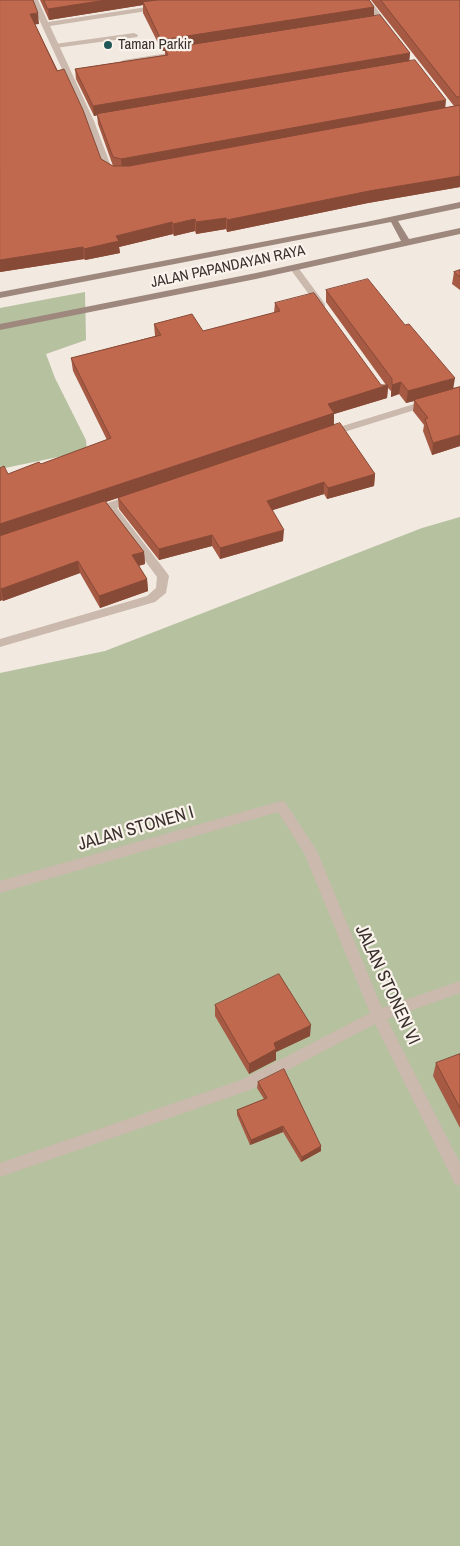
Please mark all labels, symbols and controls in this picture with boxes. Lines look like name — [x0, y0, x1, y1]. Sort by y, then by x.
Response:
place label: Taman Parkir — [118, 36, 191, 54]
marker: Taman Parkir — [102, 39, 114, 51]
street label: JALAN PAPANDAYAN RAYA — [149, 242, 307, 292]
street label: JALAN STONEN I — [76, 802, 196, 856]
street label: JALAN STONEN VI — [350, 922, 424, 1048]

